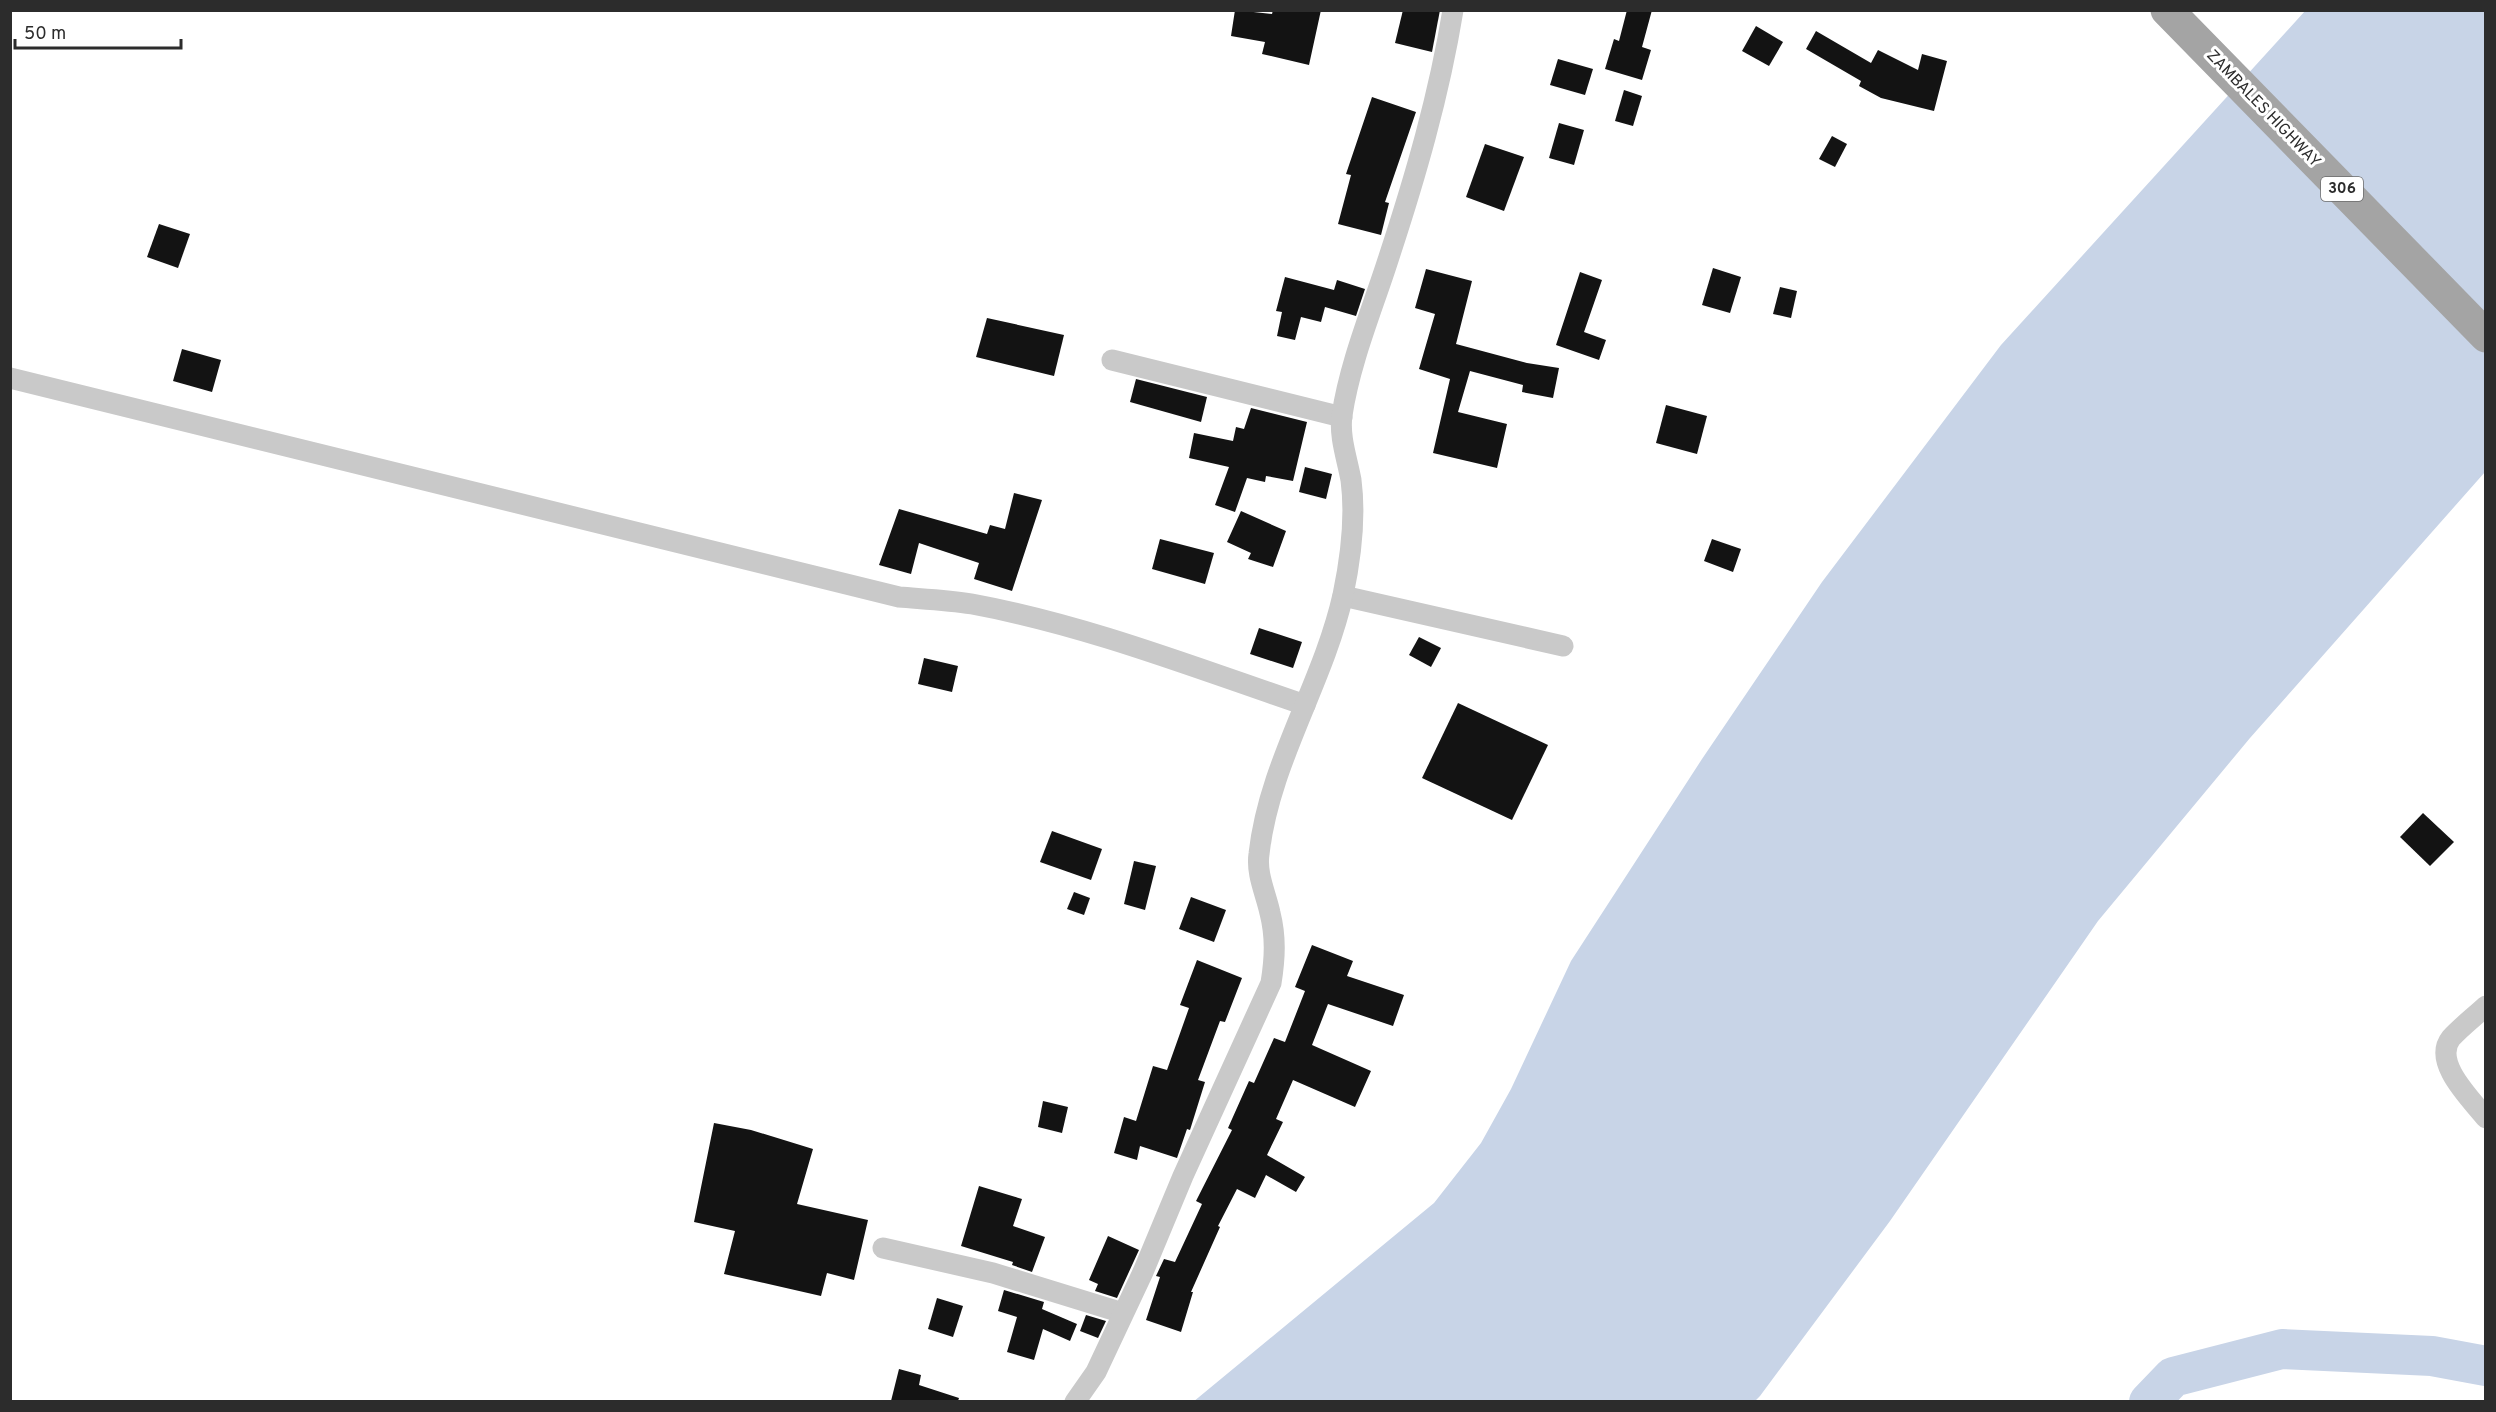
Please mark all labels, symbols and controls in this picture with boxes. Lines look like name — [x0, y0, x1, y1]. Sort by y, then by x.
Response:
scale bar — [15, 12, 182, 50]
text: 50 m — [24, 23, 66, 46]
street label: ZAMBALES HIGHWAY — [2202, 46, 2324, 172]
road number: 306 — [2321, 177, 2363, 201]

